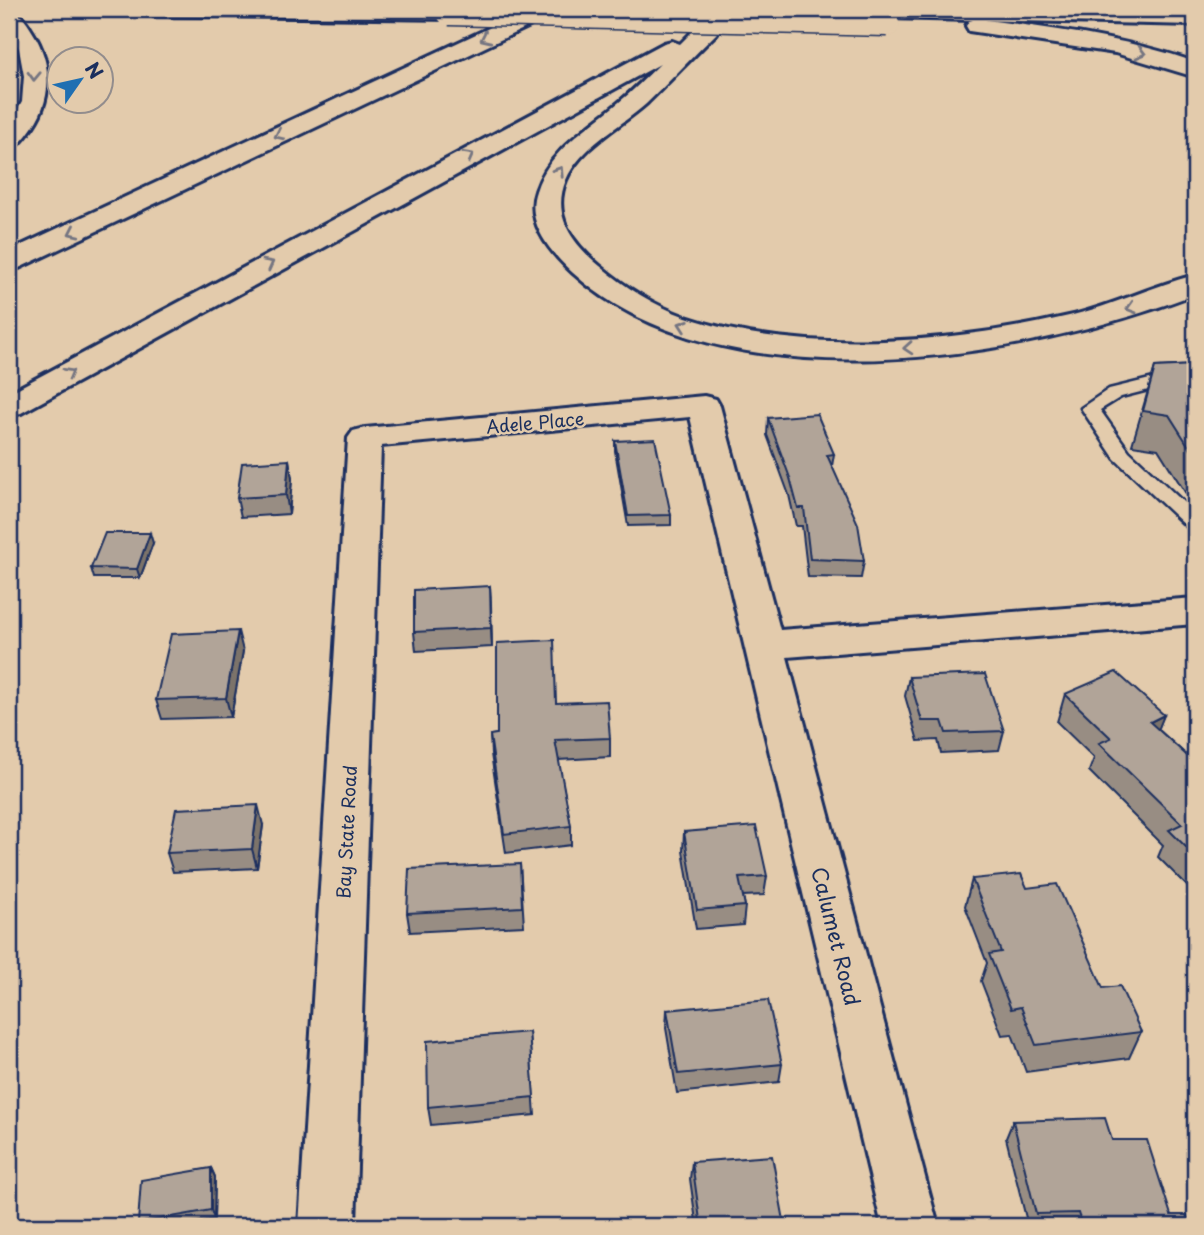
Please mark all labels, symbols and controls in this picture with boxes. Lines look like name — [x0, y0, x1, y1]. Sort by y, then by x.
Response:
one-way arrow — [480, 30, 492, 44]
one-way arrow — [1135, 45, 1147, 59]
north arrow — [46, 46, 116, 116]
text: N — [79, 56, 111, 84]
one-way arrow — [27, 71, 42, 82]
one-way arrow — [274, 127, 286, 141]
one-way arrow — [461, 151, 474, 164]
one-way arrow — [550, 166, 563, 179]
one-way arrow — [68, 224, 80, 238]
one-way arrow — [261, 259, 274, 272]
one-way arrow — [1126, 299, 1138, 314]
one-way arrow — [678, 319, 690, 333]
one-way arrow — [902, 340, 913, 355]
one-way arrow — [61, 368, 74, 381]
street label: Adele Place — [485, 404, 585, 440]
street label: Bay State Road — [329, 764, 363, 900]
street label: Calumet Road — [804, 863, 870, 1009]

